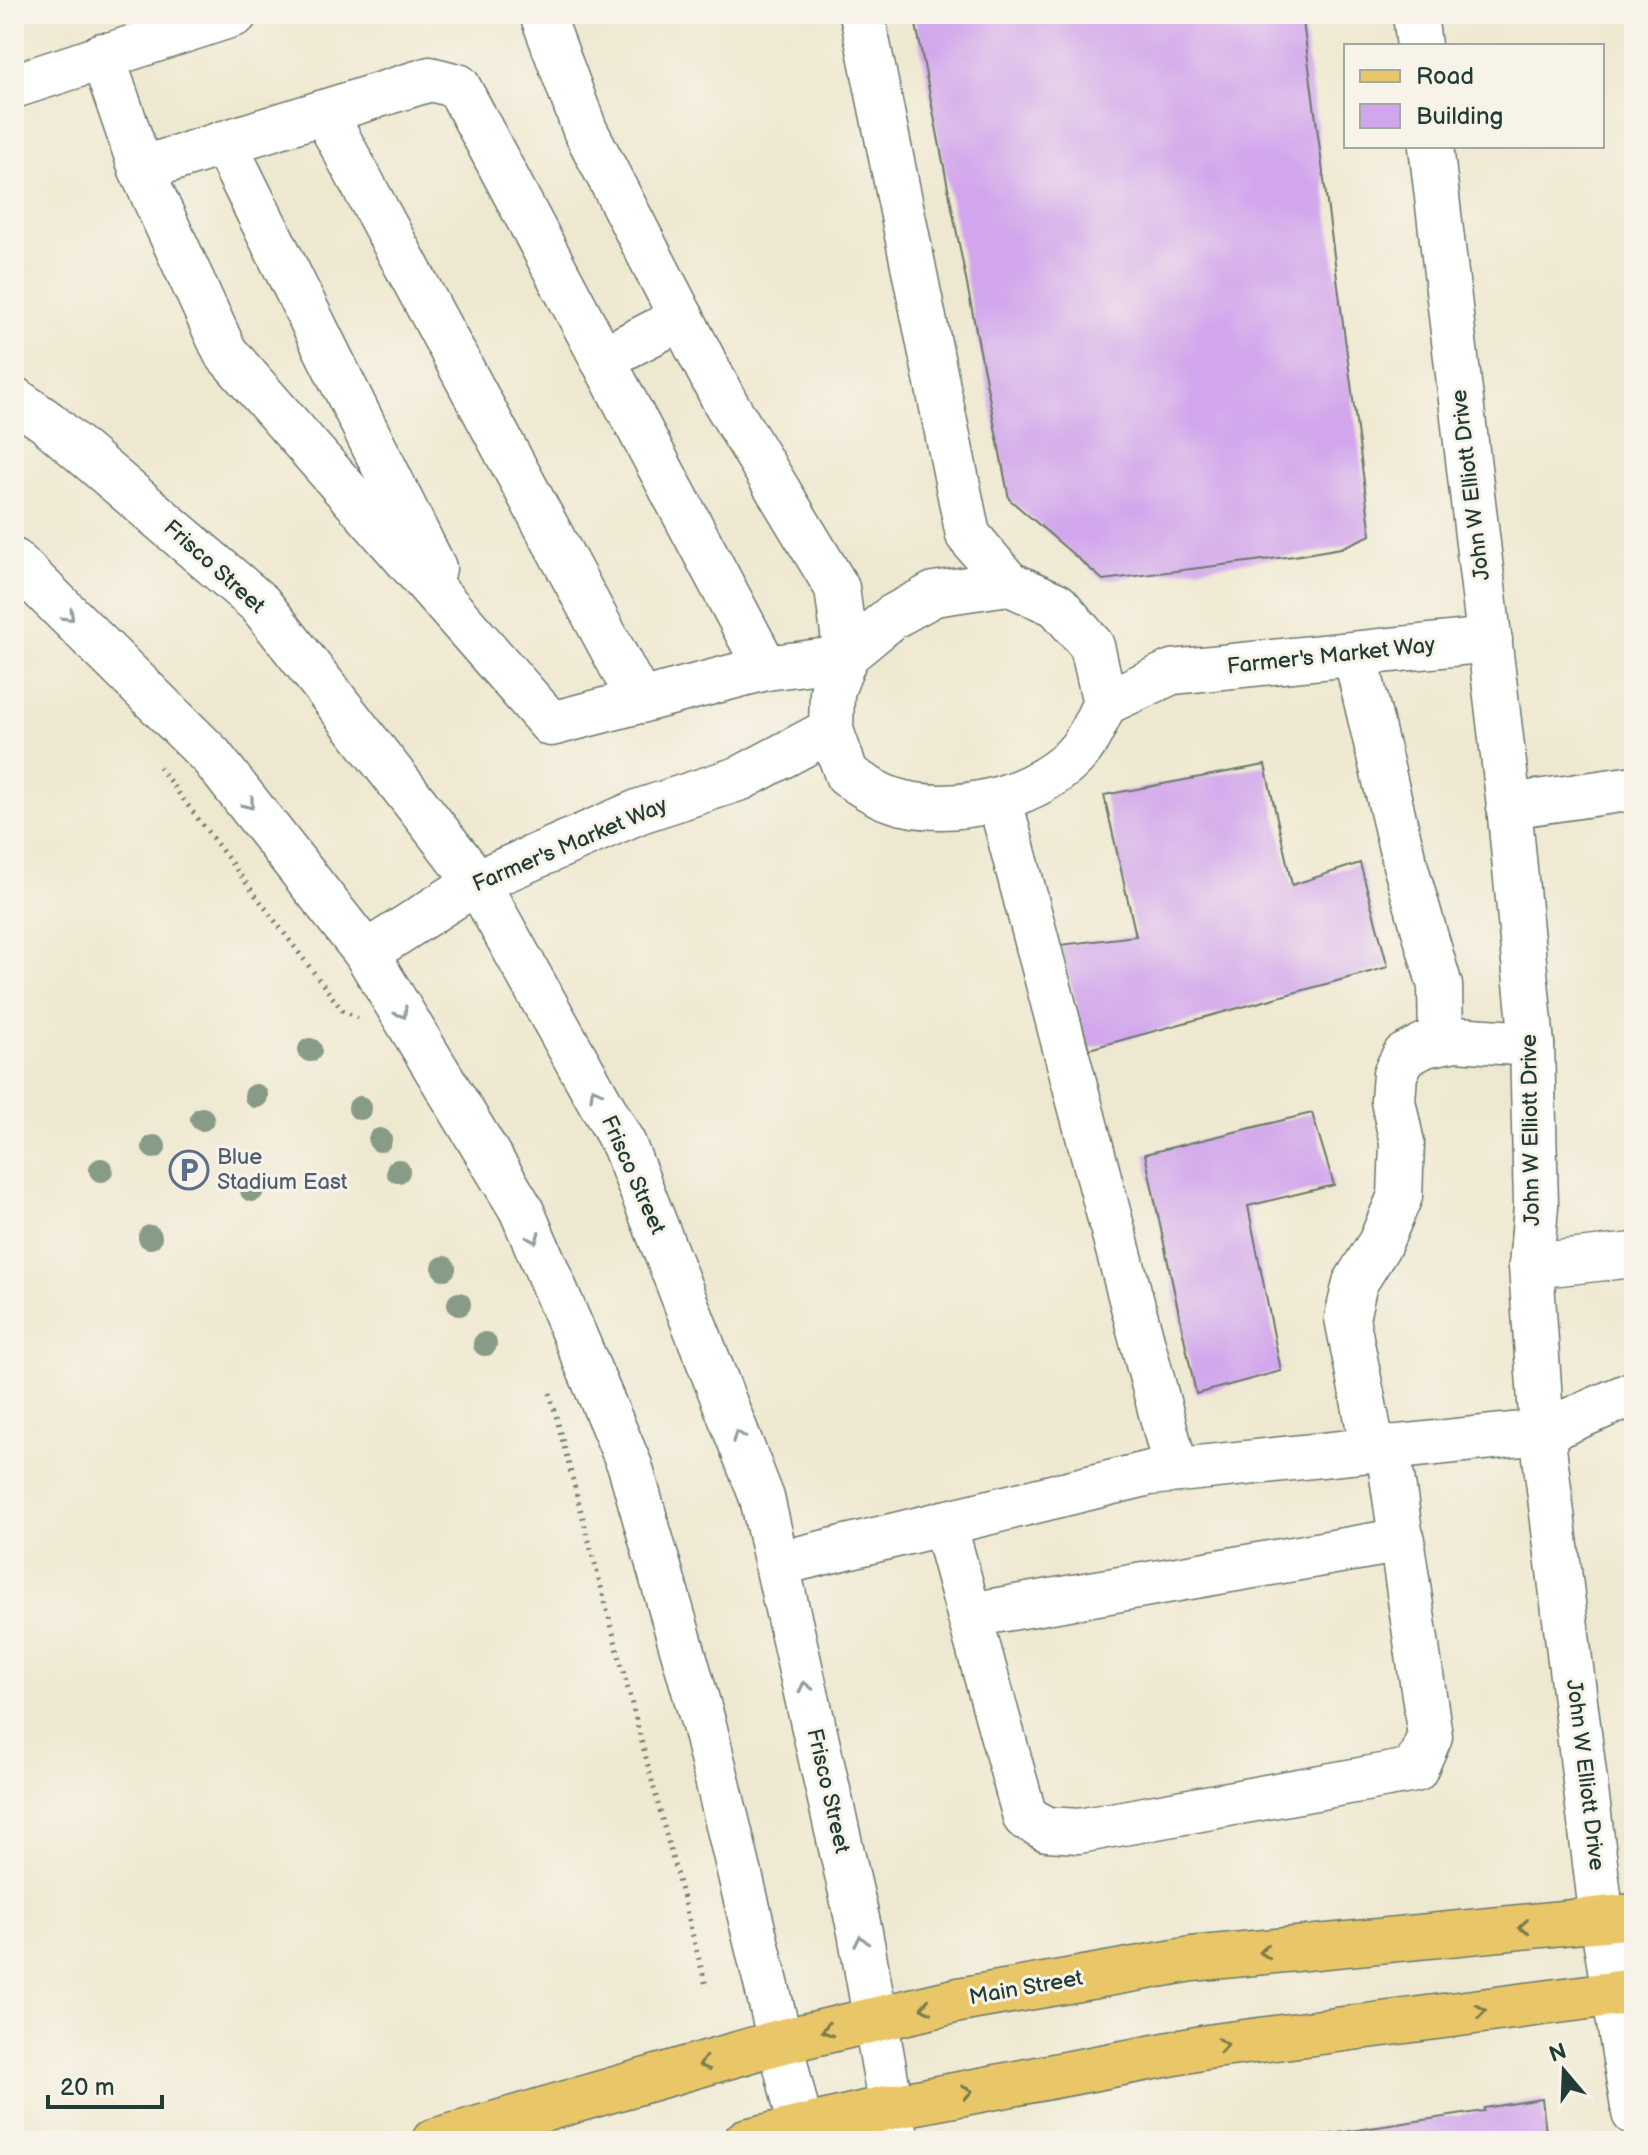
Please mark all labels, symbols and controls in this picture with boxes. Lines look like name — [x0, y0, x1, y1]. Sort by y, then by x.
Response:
legend — [1344, 44, 1604, 148]
text: Road — [1416, 62, 1474, 91]
text: Building — [1416, 102, 1503, 131]
street label: John W Elliott Drive — [1446, 388, 1496, 582]
street label: Frisco Street — [158, 514, 270, 620]
one-way arrow — [60, 607, 74, 621]
street label: Farmer's Market Way — [1226, 632, 1436, 680]
street label: Farmer's Market Way — [469, 792, 671, 898]
one-way arrow — [239, 795, 253, 810]
one-way arrow — [393, 1005, 408, 1019]
street label: John W Elliott Drive — [1516, 1034, 1546, 1226]
one-way arrow — [589, 1087, 605, 1102]
street label: Frisco Street — [595, 1111, 671, 1239]
place label: Blue Stadium East — [217, 1144, 348, 1196]
parking icon: Blue Stadium East — [168, 1149, 210, 1191]
one-way arrow — [524, 1229, 540, 1244]
one-way arrow — [731, 1430, 748, 1444]
street label: John W Elliott Drive — [1560, 1678, 1610, 1872]
one-way arrow — [797, 1680, 814, 1694]
street label: Frisco Street — [801, 1726, 856, 1856]
one-way arrow — [1517, 1918, 1530, 1935]
one-way arrow — [854, 1934, 871, 1947]
one-way arrow — [1258, 1943, 1271, 1960]
street label: Main Street — [967, 1965, 1085, 2011]
one-way arrow — [920, 1998, 933, 2015]
one-way arrow — [1474, 2002, 1487, 2019]
one-way arrow — [821, 2020, 834, 2037]
north arrow — [1524, 2031, 1604, 2111]
one-way arrow — [1217, 2036, 1230, 2053]
text: N — [1546, 2038, 1570, 2069]
one-way arrow — [698, 2054, 712, 2071]
scale bar — [48, 2059, 162, 2109]
text: 20 m — [60, 2073, 115, 2102]
one-way arrow — [960, 2085, 974, 2102]

